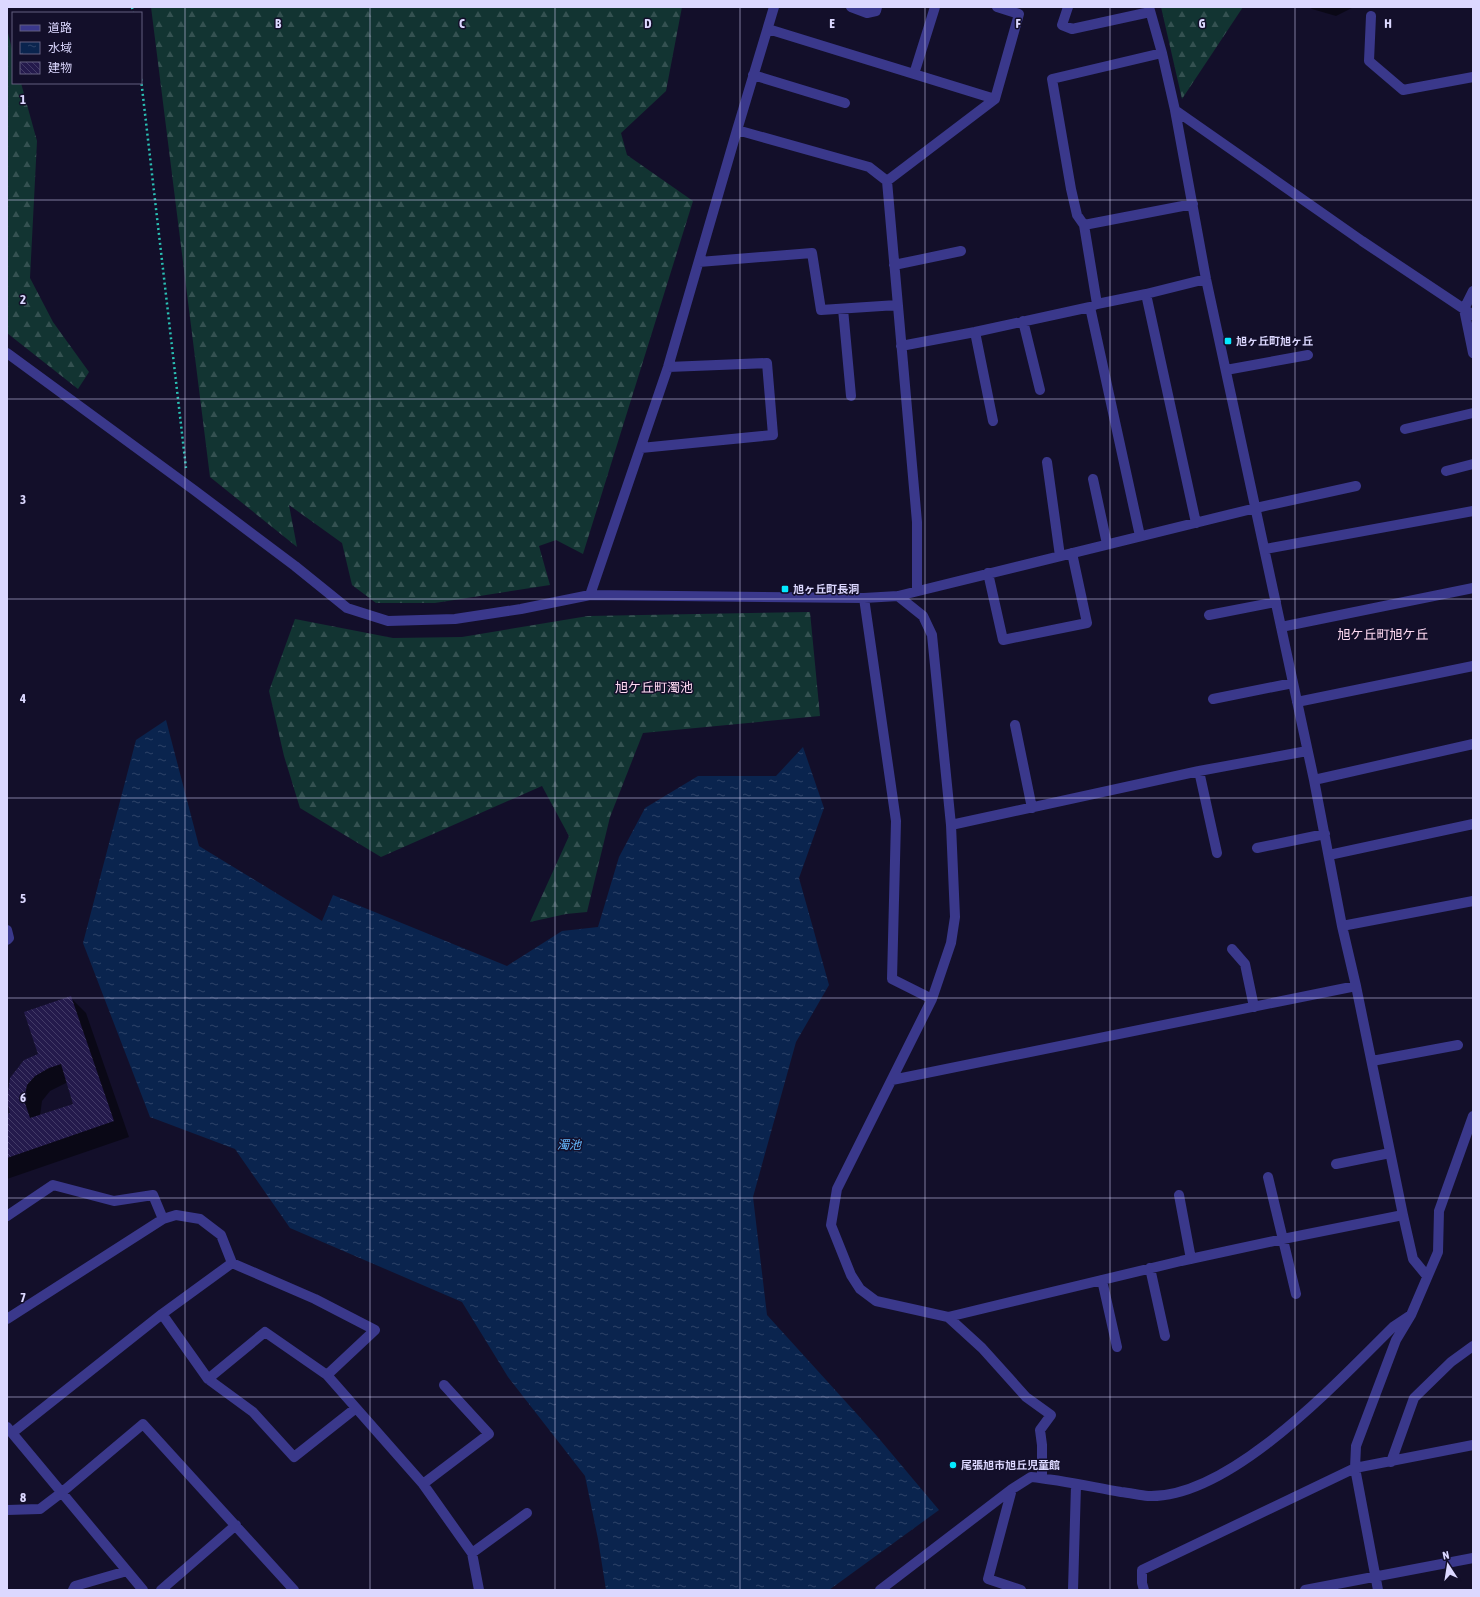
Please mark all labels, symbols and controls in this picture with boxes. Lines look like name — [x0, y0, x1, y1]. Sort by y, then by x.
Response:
legend — [12, 12, 142, 84]
text: B — [275, 16, 282, 31]
text: C — [459, 16, 465, 31]
text: D — [644, 16, 652, 31]
text: E — [829, 16, 835, 31]
text: F — [1015, 16, 1021, 31]
text: G — [1199, 16, 1206, 31]
text: H — [1384, 16, 1392, 31]
text: 道路 — [48, 21, 72, 35]
text: 水域 — [48, 41, 72, 55]
text: 建物 — [48, 61, 72, 75]
text: 1 — [20, 92, 26, 107]
text: 2 — [20, 292, 26, 307]
place label: 旭ヶ丘町旭ヶ丘 — [1236, 335, 1313, 347]
marker: 旭ヶ丘町旭ヶ丘 — [1223, 336, 1233, 346]
text: 3 — [20, 492, 26, 507]
place label: 旭ヶ丘町長洞 — [793, 583, 859, 595]
marker: 旭ヶ丘町長洞 — [780, 584, 790, 594]
district label: 旭ケ丘町旭ケ丘 — [1337, 627, 1429, 642]
district label: 旭ケ丘町濁池 — [615, 680, 693, 695]
text: 4 — [19, 691, 26, 706]
text: 5 — [20, 891, 26, 906]
text: 6 — [20, 1090, 26, 1105]
water label: 濁池 — [557, 1138, 582, 1152]
text: 7 — [20, 1290, 26, 1305]
place label: 尾張旭市旭丘児童館 — [961, 1459, 1060, 1471]
marker: 尾張旭市旭丘児童館 — [948, 1460, 958, 1470]
text: 8 — [20, 1490, 26, 1505]
north arrow — [1428, 1545, 1468, 1585]
text: N — [1441, 1549, 1450, 1562]

